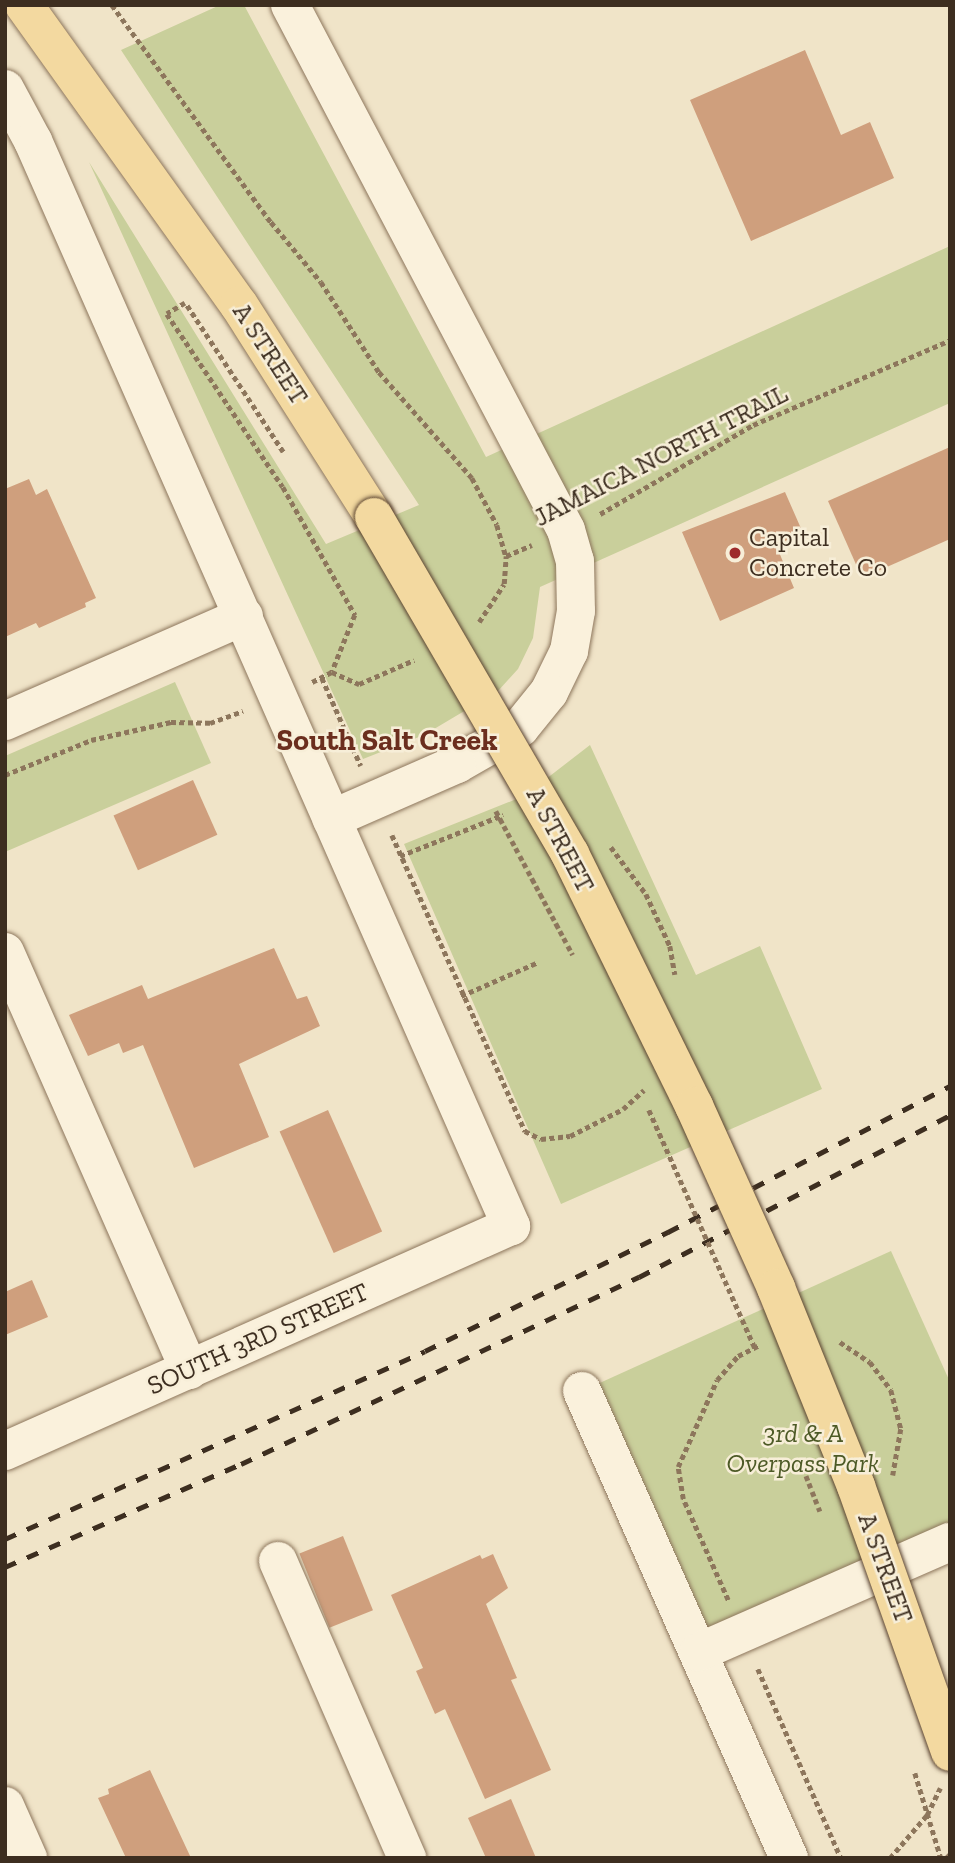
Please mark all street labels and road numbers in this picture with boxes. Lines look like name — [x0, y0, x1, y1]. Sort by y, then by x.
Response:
street label: A STREET — [225, 297, 315, 411]
street label: JAMAICA NORTH TRAIL — [528, 378, 794, 534]
street label: A STREET — [519, 782, 601, 898]
street label: SOUTH 3RD STREET — [143, 1276, 373, 1402]
street label: A STREET — [851, 1508, 919, 1628]

